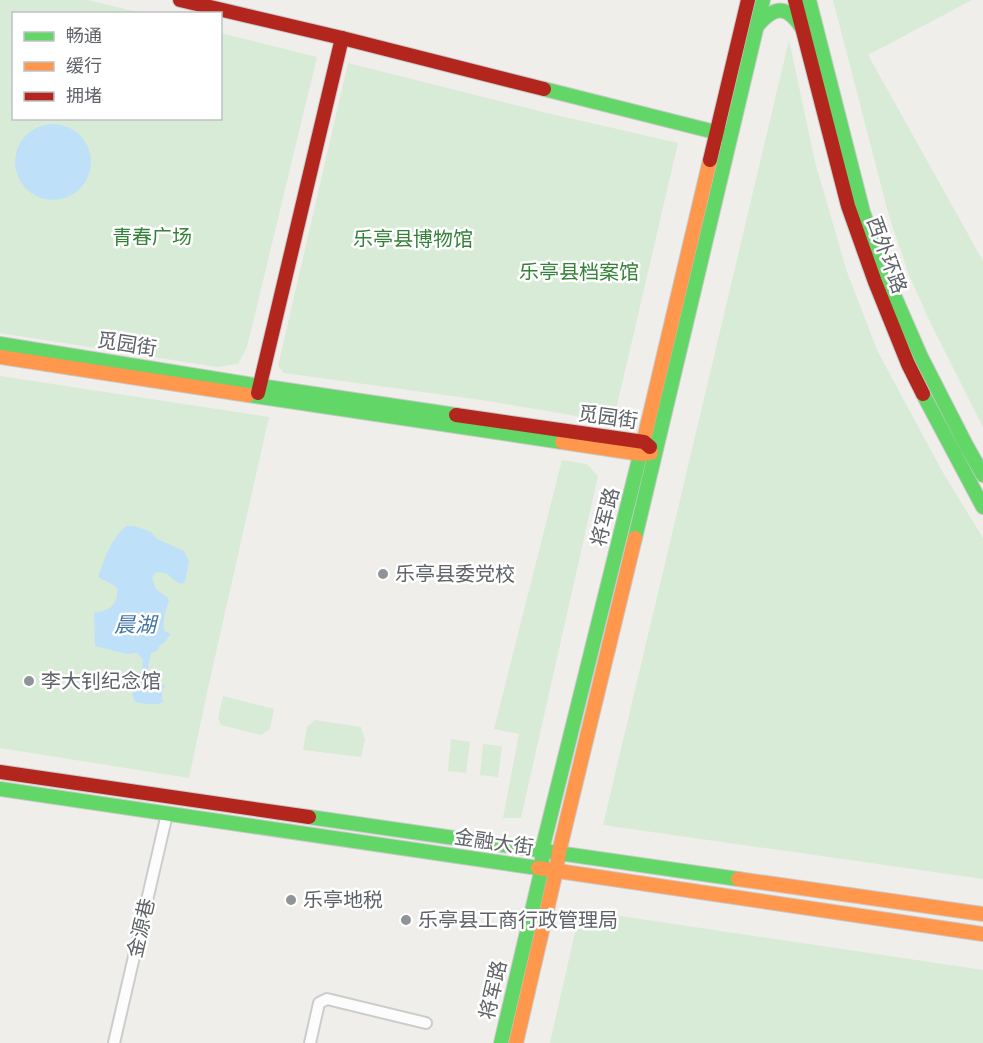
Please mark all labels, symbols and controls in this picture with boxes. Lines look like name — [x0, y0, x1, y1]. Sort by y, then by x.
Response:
legend — [12, 12, 222, 120]
text: 畅通 — [66, 25, 102, 47]
text: 缓行 — [66, 55, 102, 77]
text: 拥堵 — [66, 85, 102, 107]
street label: 西外环路 — [862, 214, 911, 297]
park label: 青春广场 — [112, 226, 192, 249]
park label: 乐亭县博物馆 — [353, 228, 473, 251]
park label: 乐亭县档案馆 — [519, 261, 639, 284]
street label: 觅园街 — [95, 328, 158, 361]
street label: 觅园街 — [577, 402, 639, 433]
street label: 将军路 — [587, 485, 624, 549]
place label: 乐亭县委党校 — [395, 563, 515, 586]
marker: 乐亭县委党校 — [376, 567, 390, 581]
water label: 晨湖 — [114, 613, 159, 637]
place label: 李大钊纪念馆 — [41, 670, 161, 693]
marker: 李大钊纪念馆 — [22, 674, 36, 688]
street label: 金融大街 — [453, 826, 535, 859]
place label: 乐亭地税 — [303, 889, 383, 912]
marker: 乐亭地税 — [284, 893, 298, 907]
street label: 金源巷 — [124, 896, 159, 960]
place label: 乐亭县工商行政管理局 — [418, 909, 618, 932]
marker: 乐亭县工商行政管理局 — [399, 913, 413, 927]
street label: 将军路 — [476, 958, 511, 1022]

